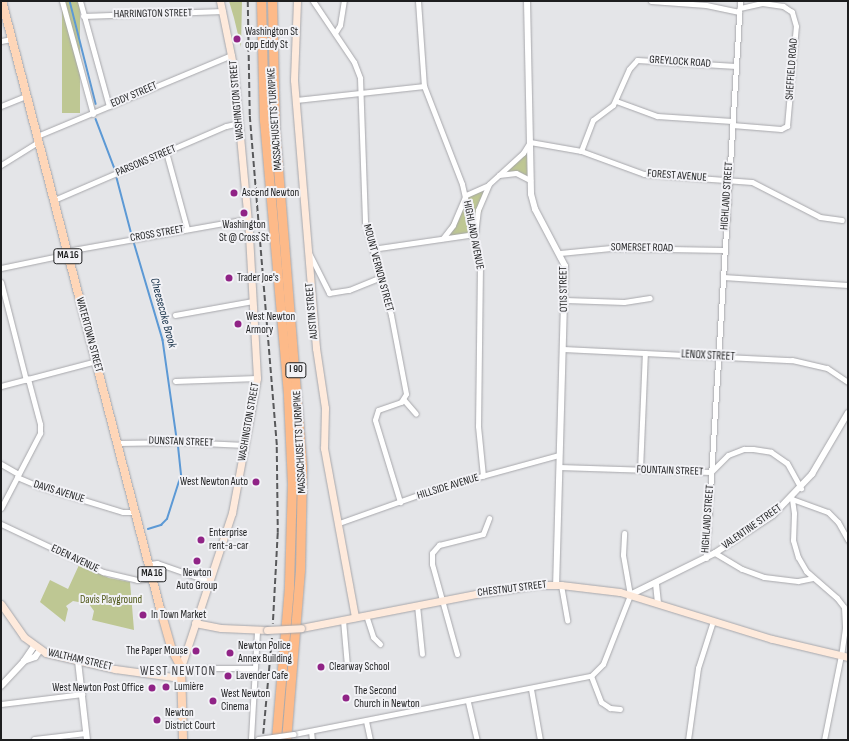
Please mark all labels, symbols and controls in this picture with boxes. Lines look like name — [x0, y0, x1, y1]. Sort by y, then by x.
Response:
street label: HARRINGTON STREET — [114, 7, 192, 21]
place label: Washington St opp Eddy St — [245, 26, 298, 52]
marker: Washington St opp Eddy St — [232, 34, 242, 44]
street label: SHEFFIELD ROAD — [783, 38, 801, 100]
street label: GREYLOCK ROAD — [649, 53, 711, 71]
street label: WASHINGTON STREET — [227, 60, 247, 140]
street label: MASSACHUSETTS TURNPIKE — [265, 67, 285, 171]
street label: EDDY STREET — [109, 79, 159, 111]
street label: PARSONS STREET — [114, 142, 178, 180]
street label: HIGHLAND STREET — [718, 161, 736, 231]
street label: FOREST AVENUE — [647, 167, 707, 185]
place label: Ascend Newton — [242, 186, 299, 200]
marker: Ascend Newton — [229, 188, 239, 198]
street label: HIGHLAND AVENUE — [460, 199, 486, 271]
marker: Washington St @ Cross St — [239, 208, 249, 218]
place label: Washington St @ Cross St — [219, 219, 269, 245]
street label: CROSS STREET — [129, 223, 185, 245]
street label: MOUNT VERNON STREET — [360, 223, 396, 313]
street label: SOMERSET ROAD — [611, 241, 673, 255]
road number: MA 16 — [53, 248, 83, 264]
street label: OTIS STREET — [557, 266, 571, 312]
place label: Trader Joe's — [237, 271, 279, 285]
marker: Trader Joe's — [224, 273, 234, 283]
water label: Cheesecake Brook — [147, 276, 179, 350]
street label: AUSTIN STREET — [303, 282, 321, 340]
street label: WATERTOWN STREET — [73, 296, 105, 374]
place label: West Newton Armory — [246, 311, 295, 337]
marker: West Newton Armory — [233, 319, 243, 329]
street label: LENOX STREET — [681, 348, 735, 364]
road number: I 90 — [285, 362, 307, 378]
street label: WASHINGTON STREET — [236, 382, 262, 462]
street label: MASSACHUSETTS TURNPIKE — [291, 390, 309, 494]
street label: DUNSTAN STREET — [148, 434, 214, 450]
street label: FOUNTAIN STREET — [636, 463, 704, 479]
street label: HILLSIDE AVENUE — [415, 471, 481, 503]
place label: West Newton Auto — [180, 475, 248, 489]
marker: West Newton Auto — [251, 477, 261, 487]
street label: DAVIS AVENUE — [32, 478, 86, 506]
street label: HIGHLAND STREET — [699, 484, 717, 554]
street label: VALENTINE STREET — [720, 502, 784, 552]
place label: Enterprise rent-a-car — [209, 527, 249, 553]
marker: Enterprise rent-a-car — [196, 535, 206, 545]
street label: EDEN AVENUE — [49, 542, 101, 576]
marker: Newton Auto Group — [192, 556, 202, 566]
road number: MA 16 — [137, 566, 167, 582]
place label: Newton Auto Group — [176, 567, 218, 593]
street label: CHESTNUT STREET — [477, 578, 547, 600]
park label: Davis Playground — [80, 593, 142, 607]
place label: In Town Market — [151, 608, 206, 622]
marker: In Town Market — [138, 610, 148, 620]
place label: Newton Police Annex Building — [238, 640, 292, 666]
place label: The Paper Mouse — [126, 644, 188, 658]
street label: WALTHAM STREET — [46, 646, 114, 674]
marker: The Paper Mouse — [191, 646, 201, 656]
marker: Newton Police Annex Building — [225, 648, 235, 658]
place label: Clearway School — [329, 660, 390, 674]
marker: Clearway School — [316, 662, 326, 672]
district label: WEST NEWTON — [140, 663, 216, 679]
place label: Lavender Cafe — [236, 669, 288, 683]
marker: Lavender Cafe — [223, 671, 233, 681]
place label: Lumière — [174, 680, 204, 694]
place label: West Newton Post Office — [52, 681, 144, 695]
marker: Lumière — [161, 682, 171, 692]
marker: West Newton Post Office — [147, 683, 157, 693]
place label: The Second Church in Newton — [354, 685, 420, 711]
place label: West Newton Cinema — [221, 688, 270, 714]
marker: The Second Church in Newton — [341, 693, 351, 703]
marker: West Newton Cinema — [208, 696, 218, 706]
place label: Newton District Court — [165, 707, 215, 733]
marker: Newton District Court — [152, 715, 162, 725]

